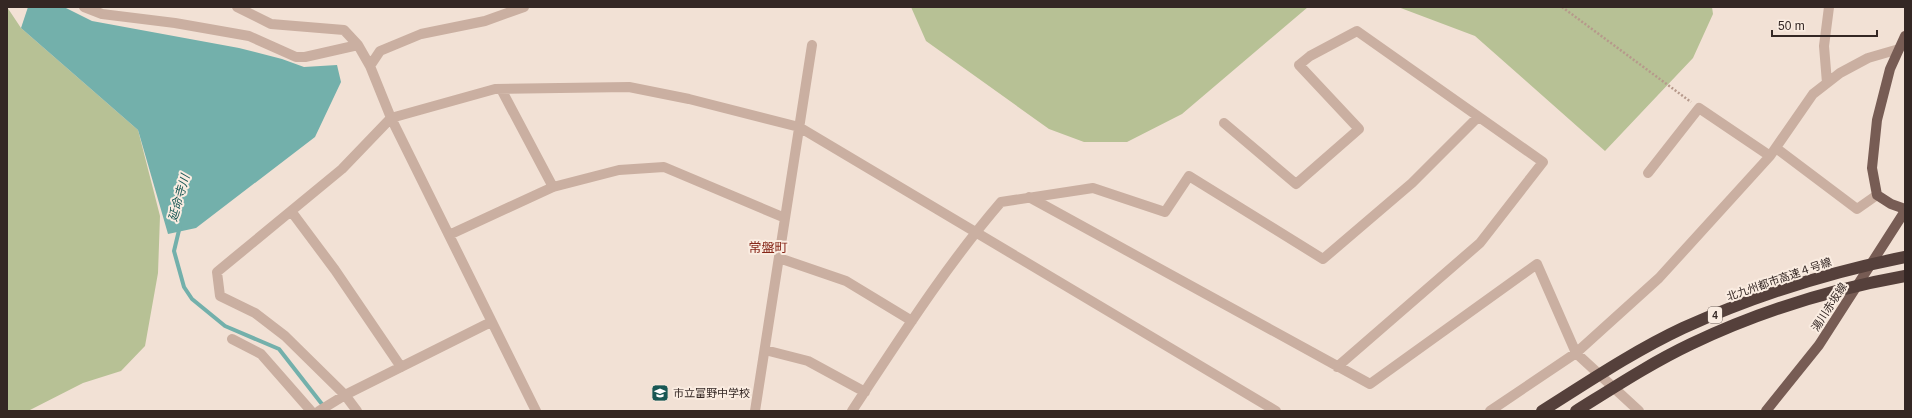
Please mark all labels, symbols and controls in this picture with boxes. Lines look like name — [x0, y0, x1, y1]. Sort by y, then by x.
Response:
scale bar — [1772, 12, 1877, 38]
text: 50 m — [1778, 19, 1805, 33]
water label: 延命寺川 — [166, 171, 193, 223]
district label: 常盤町 — [748, 240, 788, 255]
street label: 北九州都市高速４号線 — [1725, 255, 1833, 303]
street label: 湯川赤坂線 — [1809, 281, 1849, 333]
road number: 4 — [1708, 307, 1722, 323]
school or university icon: 市立富野中学校 — [650, 383, 670, 403]
place label: 市立富野中学校 — [673, 387, 750, 399]

